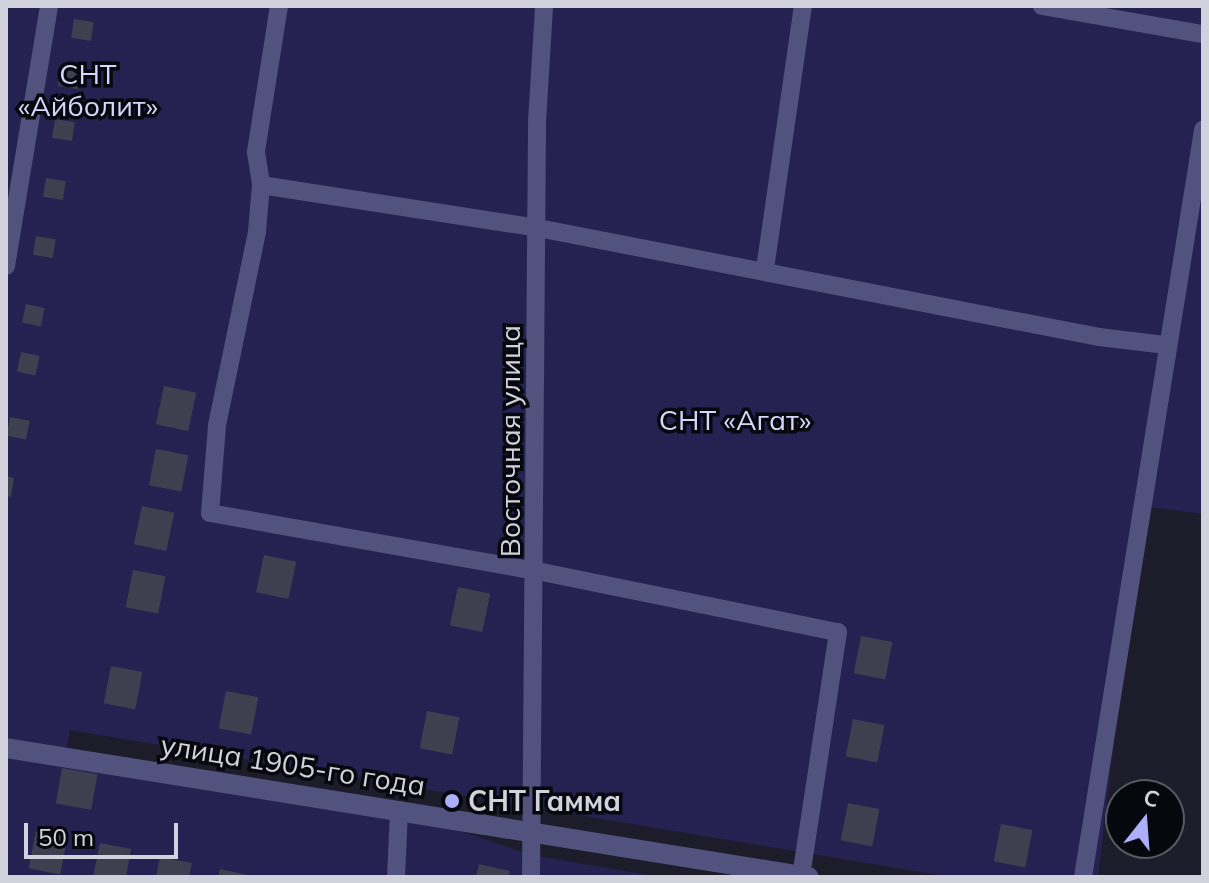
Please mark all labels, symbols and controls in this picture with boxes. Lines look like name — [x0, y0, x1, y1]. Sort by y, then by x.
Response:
park label: СНТ «Айболит» — [18, 57, 158, 123]
street label: Восточная улица — [493, 325, 527, 557]
park label: СНТ «Агат» — [659, 403, 811, 437]
street label: улица 1905-го года — [159, 728, 427, 802]
north arrow — [1105, 779, 1185, 859]
text: С — [1140, 782, 1163, 814]
place label: СНТ Гамма — [468, 784, 621, 818]
marker: СНТ Гамма — [443, 792, 461, 810]
scale bar — [28, 807, 182, 857]
text: 50 m — [38, 822, 94, 852]

